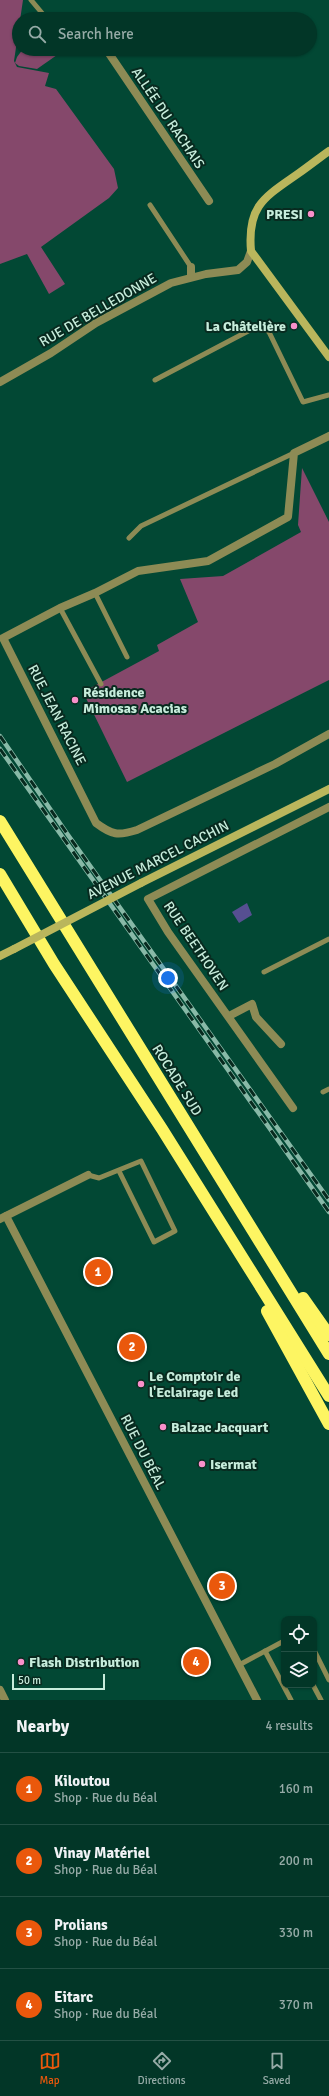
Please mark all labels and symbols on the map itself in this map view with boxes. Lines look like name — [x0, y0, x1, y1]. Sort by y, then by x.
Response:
street label: ALLÉE DU RACHAIS — [128, 64, 208, 172]
place label: PRESI — [266, 206, 303, 223]
marker: PRESI — [306, 209, 316, 219]
street label: RUE DE BELLEDONNE — [36, 269, 160, 350]
place label: La Châtelière — [205, 318, 286, 335]
marker: La Châtelière — [289, 321, 299, 331]
street label: RUE JEAN RACINE — [24, 662, 90, 768]
place label: Résidence Mimosas Acacias — [83, 684, 187, 717]
marker: Résidence Mimosas Acacias — [70, 695, 80, 705]
street label: AVENUE MARCEL CACHIN — [84, 817, 232, 903]
street label: RUE BEETHOVEN — [160, 898, 232, 994]
your location — [158, 968, 178, 988]
street label: ROCADE SUD — [148, 1041, 206, 1119]
pin: 1 — [85, 1257, 111, 1287]
pin: 2 — [119, 1332, 145, 1362]
place label: Le Comptoir de l'Eclairage Led — [149, 1368, 241, 1401]
marker: Le Comptoir de l'Eclairage Led — [136, 1379, 146, 1389]
street label: RUE DU BÉAL — [117, 1412, 169, 1492]
place label: Balzac Jacquart — [171, 1419, 269, 1436]
marker: Balzac Jacquart — [158, 1422, 168, 1432]
place label: Isermat — [210, 1456, 258, 1473]
marker: Isermat — [197, 1459, 207, 1469]
pin: 3 — [209, 1571, 235, 1601]
pin: 4 — [183, 1647, 209, 1677]
place label: Flash Distribution — [29, 1654, 140, 1671]
marker: Flash Distribution — [16, 1657, 26, 1667]
scale bar — [12, 1672, 105, 1691]

